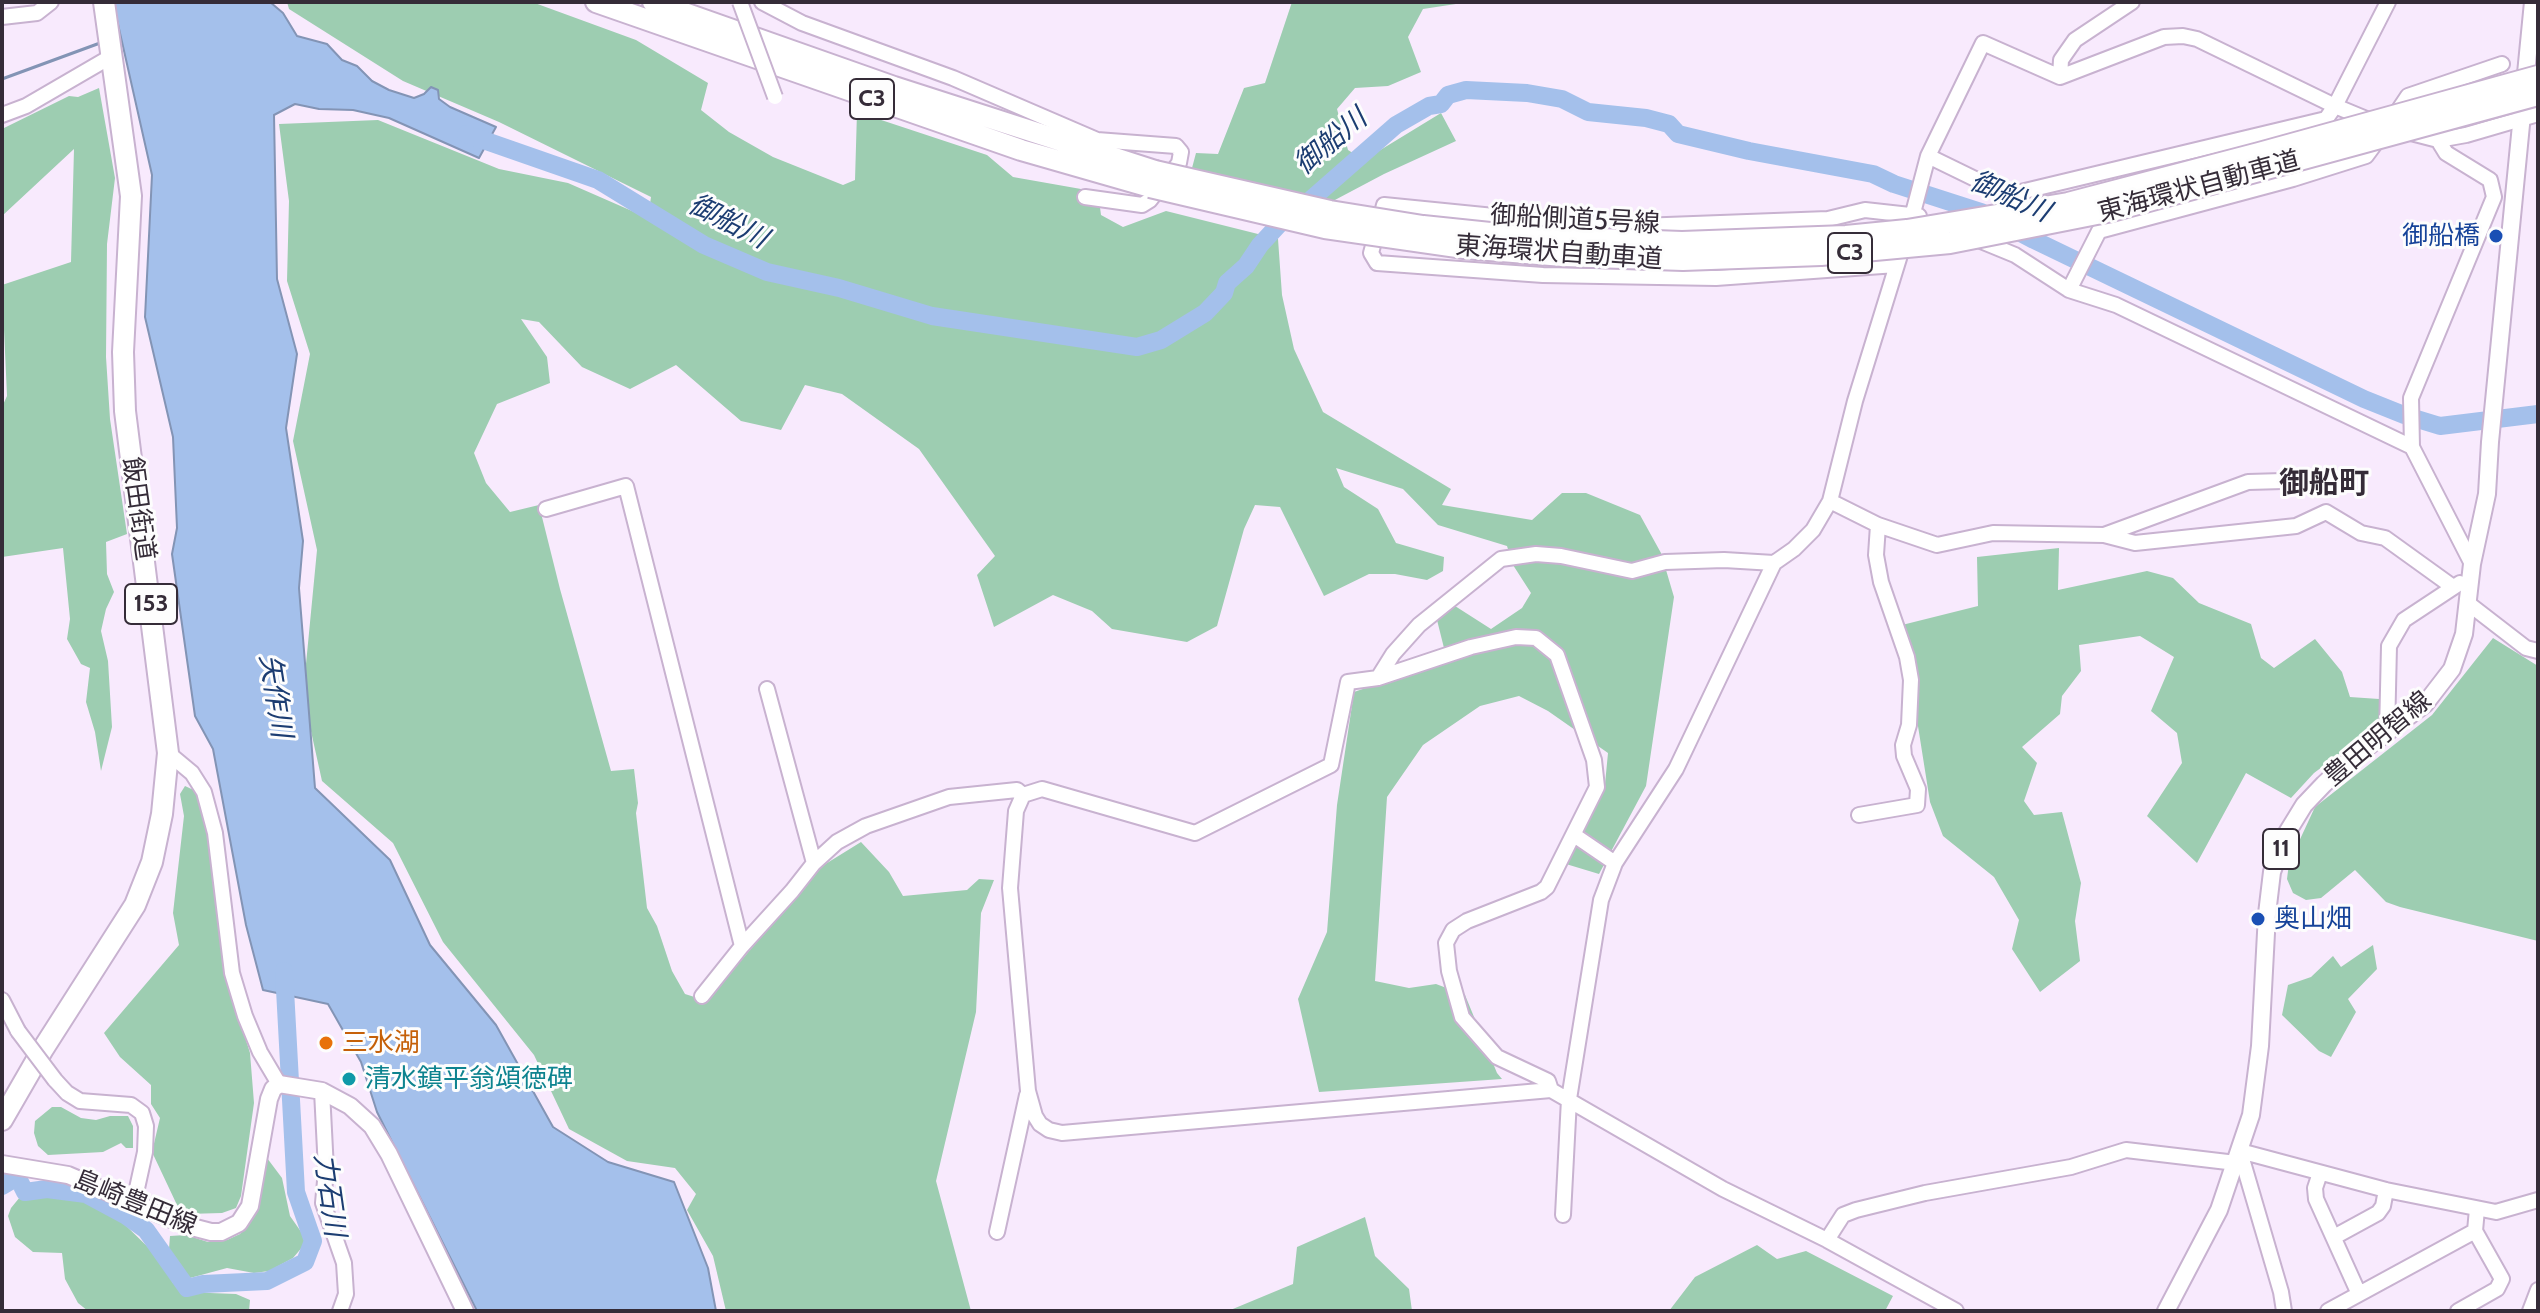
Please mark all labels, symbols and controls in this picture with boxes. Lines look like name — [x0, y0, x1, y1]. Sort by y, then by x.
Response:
road number: C3 — [850, 79, 894, 119]
water label: 御船川 — [1288, 102, 1374, 182]
street label: 東海環状自動車道 — [2095, 145, 2303, 229]
water label: 御船川 — [1965, 165, 2055, 229]
water label: 御船川 — [683, 188, 773, 256]
street label: 御船側道5号線 — [1489, 200, 1661, 240]
place label: 御船橋 — [2402, 220, 2480, 252]
marker: 御船橋 — [2487, 227, 2505, 245]
street label: 東海環状自動車道 — [1454, 230, 1664, 276]
road number: C3 — [1828, 233, 1872, 273]
street label: 飯田街道 — [115, 455, 161, 563]
district label: 御船町 — [2279, 466, 2369, 502]
road number: 153 — [125, 584, 177, 624]
water label: 矢作川 — [252, 652, 298, 740]
street label: 豊田明智線 — [2318, 685, 2438, 793]
road number: 11 — [2263, 829, 2299, 869]
place label: 奥山畑 — [2274, 903, 2352, 935]
marker: 奥山畑 — [2249, 910, 2267, 928]
place label: 三水湖 — [342, 1027, 420, 1059]
marker: 三水湖 — [317, 1034, 335, 1052]
place label: 清水鎮平翁頌徳碑 — [365, 1063, 573, 1095]
marker: 清水鎮平翁頌徳碑 — [340, 1070, 358, 1088]
water label: 力石川 — [307, 1151, 351, 1239]
street label: 島崎豊田線 — [69, 1164, 201, 1242]

